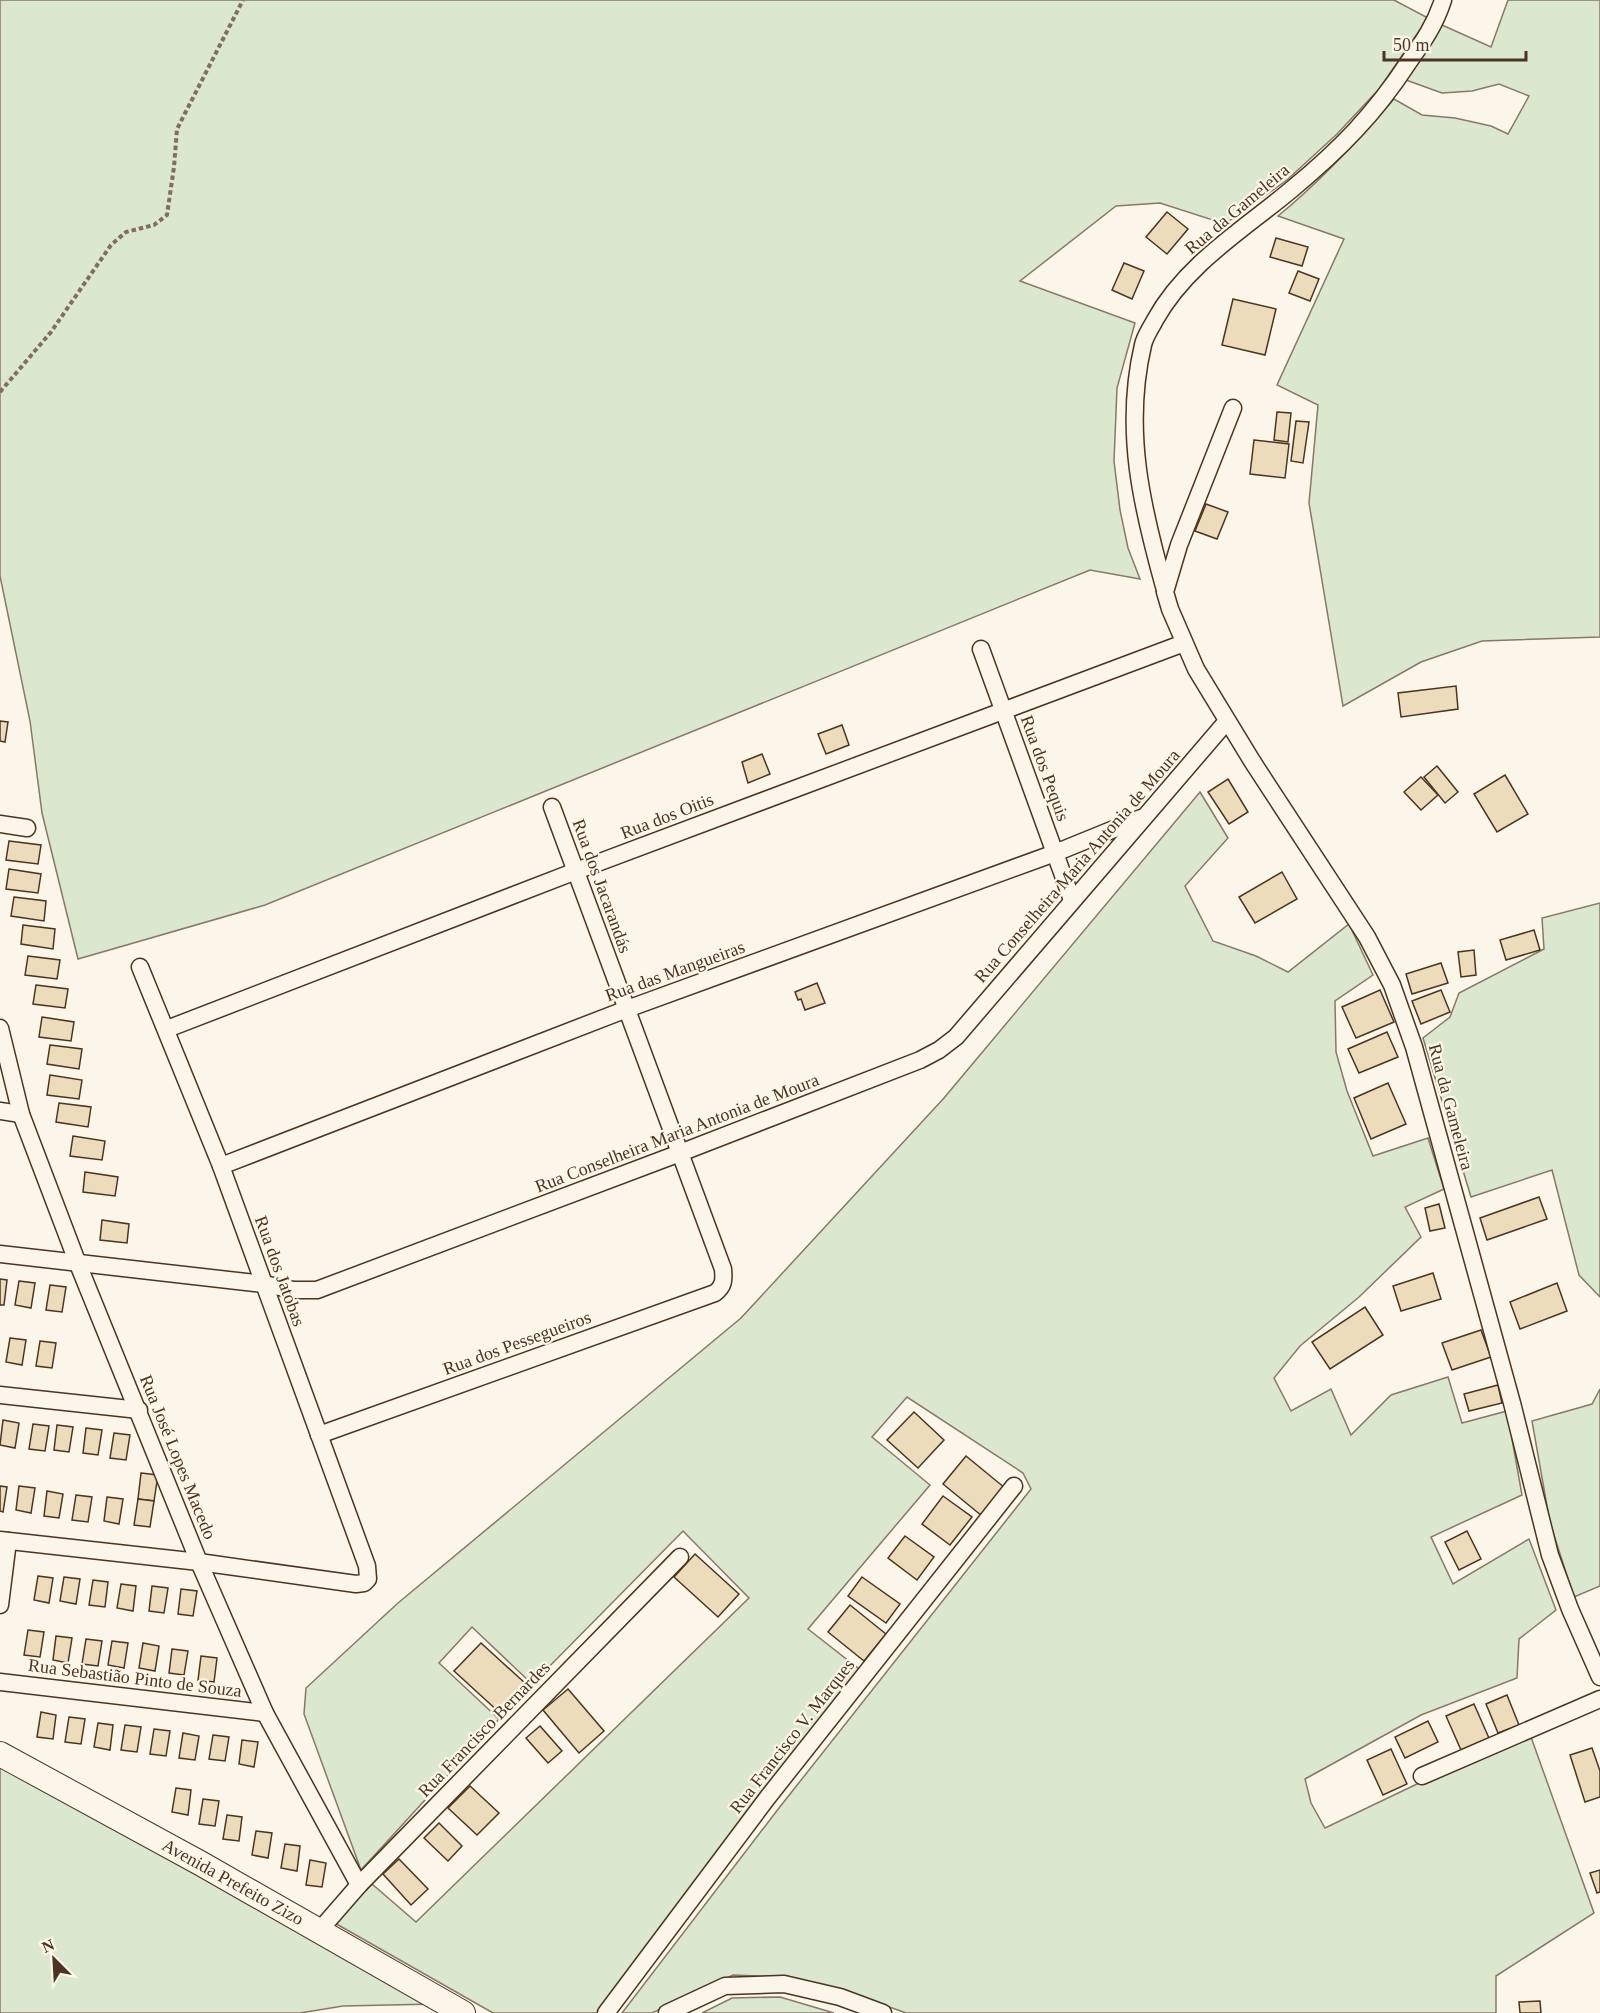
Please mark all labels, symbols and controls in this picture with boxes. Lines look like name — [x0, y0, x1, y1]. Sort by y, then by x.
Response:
scale bar — [1384, 24, 1526, 62]
text: 50 m — [1393, 35, 1430, 55]
street label: Rua da Gameleira — [1181, 160, 1293, 258]
street label: Rua dos Pequis — [1017, 712, 1073, 824]
street label: Rua Conselheira Maria Antonia de Moura — [970, 745, 1184, 987]
street label: Rua dos Oitis — [618, 789, 716, 843]
street label: Rua dos Jacarandás — [568, 816, 636, 956]
street label: Rua das Mangueiras — [603, 936, 747, 1006]
street label: Rua da Gameleira — [1425, 1042, 1477, 1172]
street label: Rua Conselheira Maria Antonia de Moura — [532, 1069, 822, 1197]
street label: Rua dos Jatobas — [251, 1213, 309, 1329]
street label: Rua dos Pessegueiros — [440, 1307, 594, 1379]
street label: Rua José Lopes Macedo — [136, 1372, 220, 1542]
street label: Rua Sebastião Pinto de Souza — [27, 1655, 243, 1701]
street label: Rua Francisco V. Marques — [726, 1655, 858, 1817]
street label: Rua Francisco Bernardes — [414, 1657, 554, 1801]
street label: Avenida Prefeito Zizo — [159, 1835, 307, 1929]
north arrow — [24, 1929, 84, 1989]
text: N — [39, 1935, 57, 1956]

